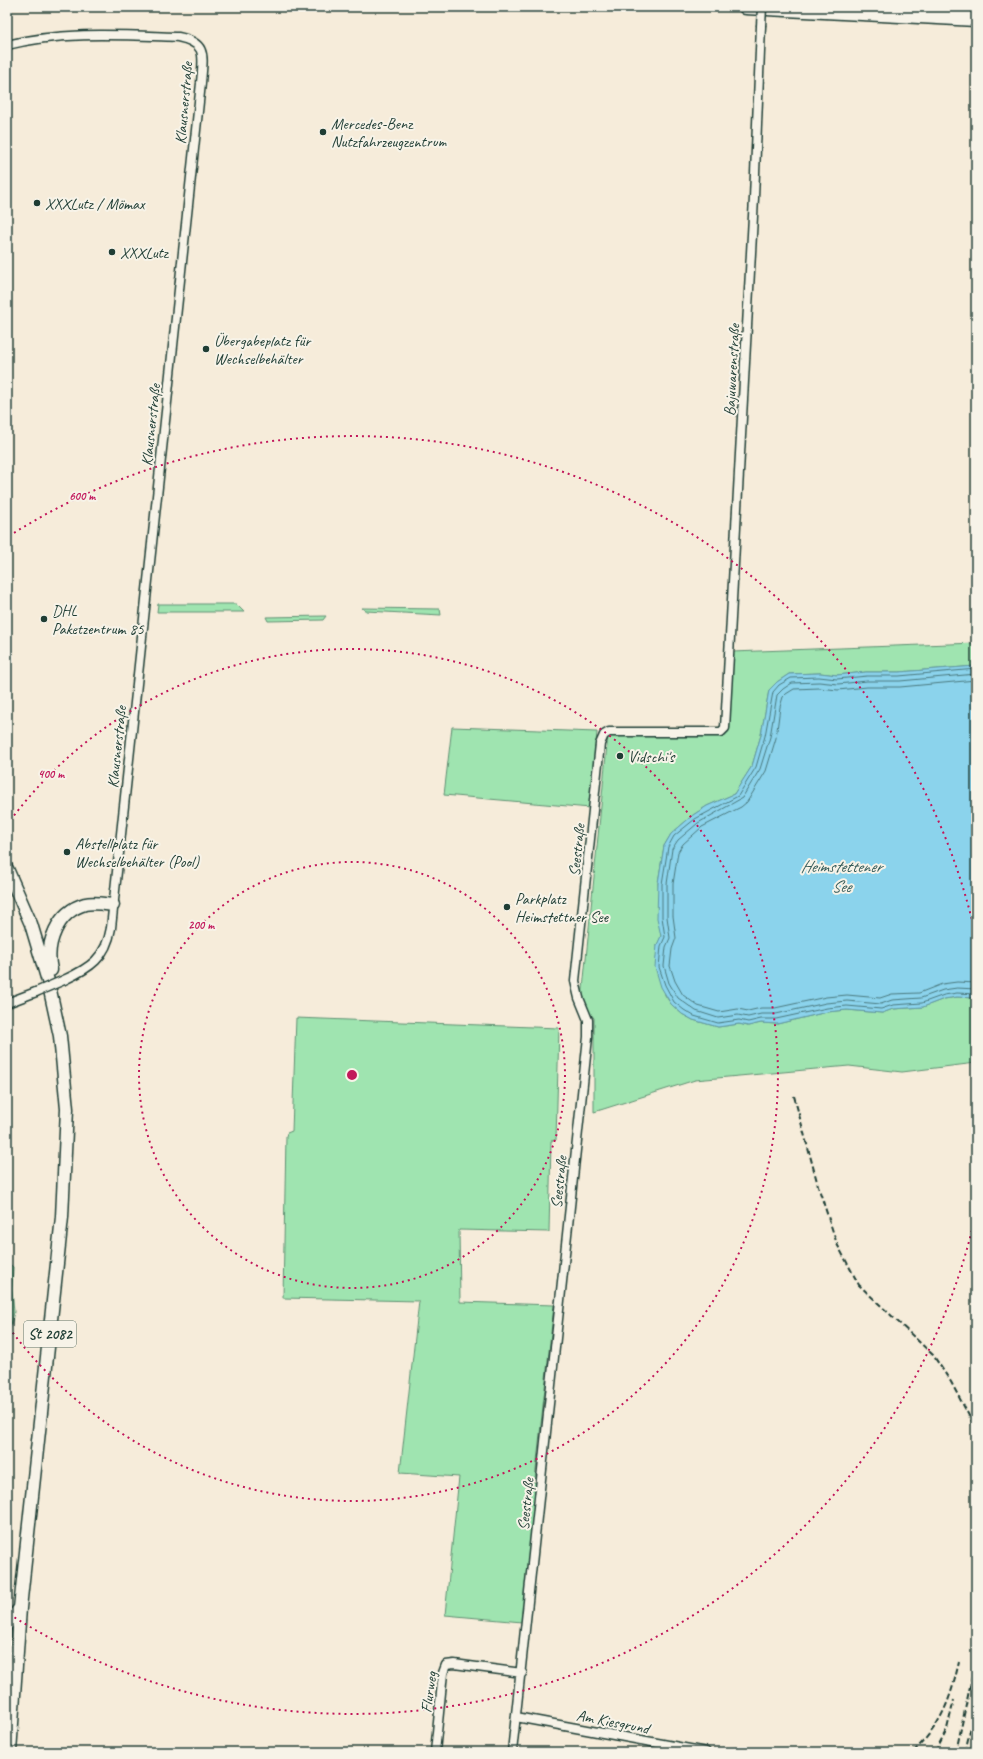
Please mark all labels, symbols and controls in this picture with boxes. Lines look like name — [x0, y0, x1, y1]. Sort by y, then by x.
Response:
street label: Klausnerstraße — [170, 59, 198, 145]
place label: Mercedes-Benz Nutzfahrzeugzentrum — [331, 114, 447, 152]
marker: Mercedes-Benz Nutzfahrzeugzentrum — [318, 127, 328, 137]
place label: XXXLutz / Mömax — [45, 194, 146, 214]
marker: XXXLutz / Mömax — [32, 198, 42, 208]
place label: XXXLutz — [120, 243, 170, 263]
marker: XXXLutz — [107, 247, 117, 257]
street label: Bajuwarenstraße — [720, 322, 744, 417]
place label: Übergabeplatz für Wechselbehälter — [214, 331, 312, 369]
marker: Übergabeplatz für Wechselbehälter — [201, 344, 211, 354]
street label: Klausnerstraße — [137, 381, 165, 467]
text: 600 m — [69, 488, 96, 504]
place label: DHL Paketzentrum 85 — [52, 601, 145, 639]
marker: DHL Paketzentrum 85 — [39, 614, 49, 624]
street label: Klausnerstraße — [103, 703, 131, 789]
place label: Vidschi's — [628, 747, 676, 767]
marker: Vidschi's — [615, 751, 625, 761]
text: 400 m — [38, 766, 65, 782]
street label: Seestraße — [564, 821, 590, 877]
place label: Abstellplatz für Wechselbehälter (Pool) — [75, 834, 200, 872]
marker: Abstellplatz für Wechselbehälter (Pool) — [62, 847, 72, 857]
water label: Heimstettener See — [801, 856, 884, 897]
place label: Parkplatz Heimstettner See — [515, 889, 610, 927]
marker: Parkplatz Heimstettner See — [502, 902, 512, 912]
text: 200 m — [188, 917, 215, 933]
centre of rings — [345, 1068, 359, 1082]
street label: Seestraße — [546, 1153, 572, 1209]
road number: St 2082 — [24, 1321, 76, 1347]
street label: Seestraße — [513, 1475, 539, 1531]
street label: Flurweg — [416, 1669, 442, 1714]
street label: Am Kiesgrund — [575, 1705, 653, 1739]

